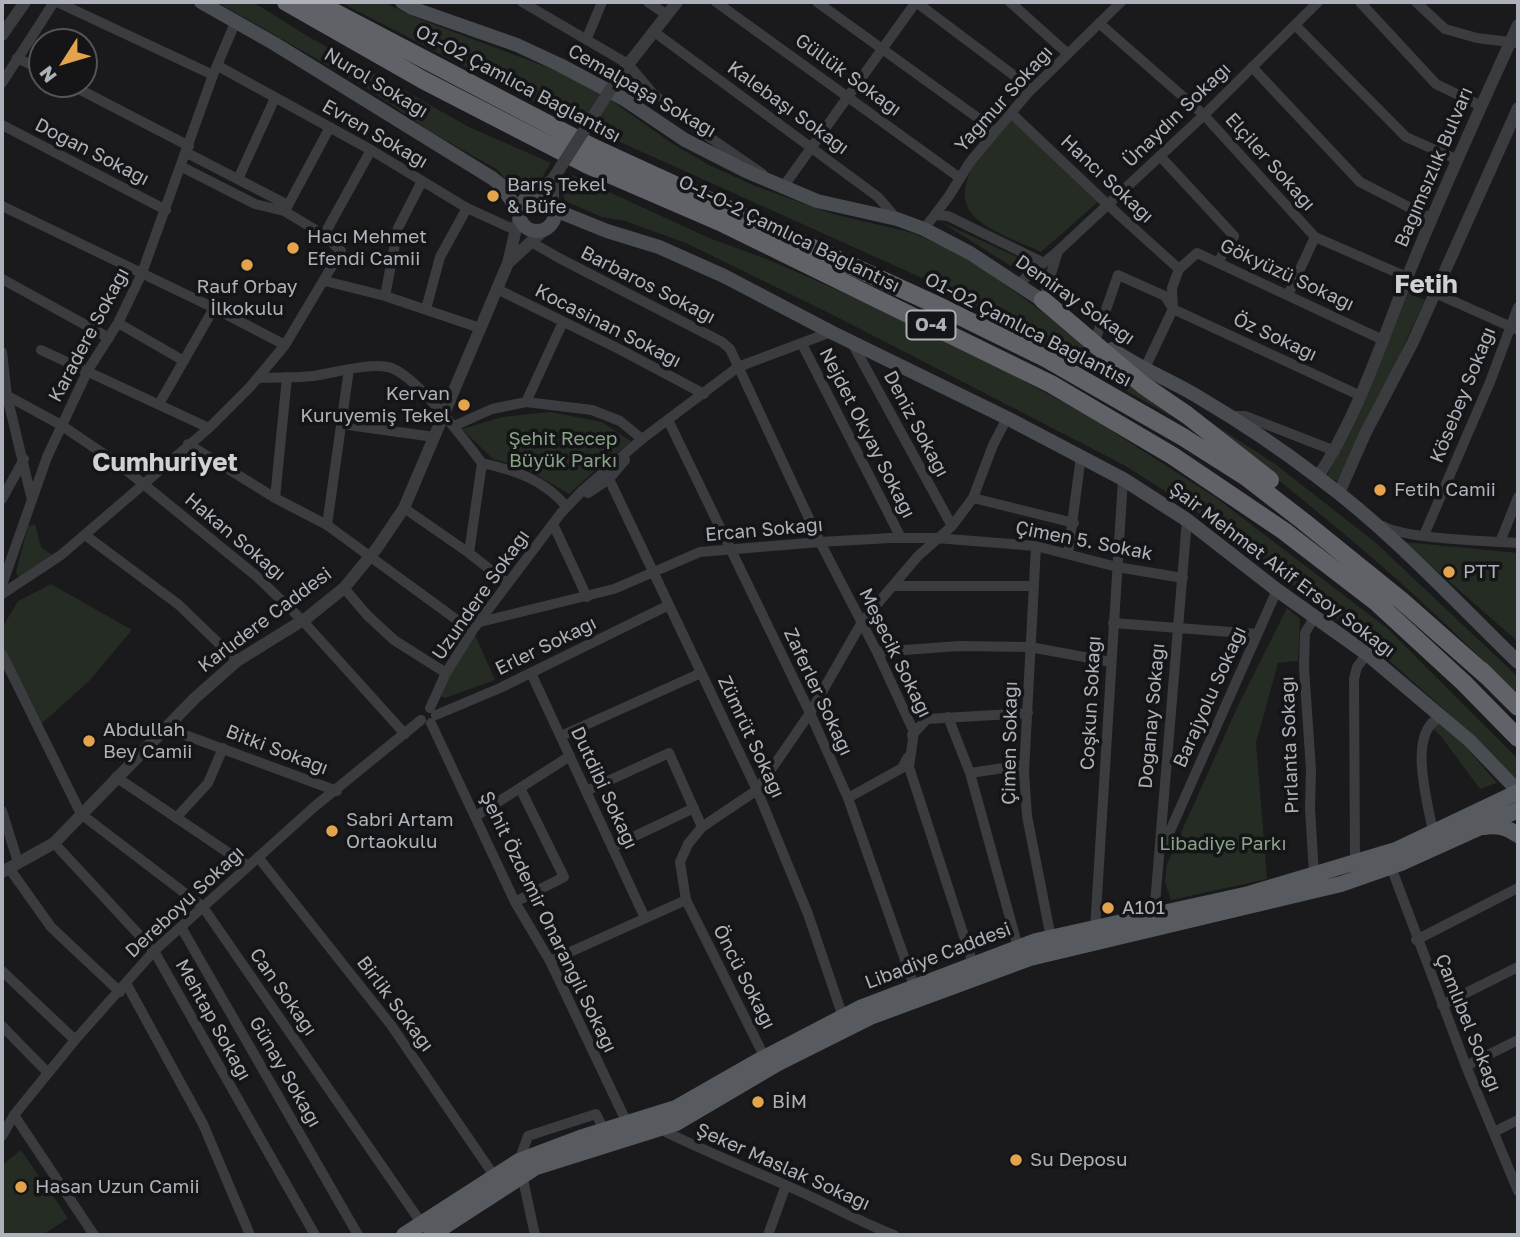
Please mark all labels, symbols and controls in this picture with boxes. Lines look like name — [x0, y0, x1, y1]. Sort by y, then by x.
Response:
street label: O1-O2 Çamlıca Bağlantısı — [411, 20, 625, 148]
north arrow — [28, 28, 98, 98]
street label: Güllük Sokağı — [790, 29, 906, 121]
street label: Cemalpaşa Sokağı — [564, 39, 720, 143]
street label: Yağmur Sokağı — [950, 41, 1058, 157]
street label: Nurol Sokağı — [320, 43, 432, 123]
street label: Kalebaşı Sokağı — [723, 56, 853, 160]
street label: Ünaydın Sokağı — [1118, 58, 1236, 172]
text: N — [34, 62, 61, 87]
street label: Bağımsızlık Bulvarı — [1390, 83, 1478, 251]
street label: Evren Sokağı — [318, 95, 432, 173]
street label: Elçiler Sokağı — [1220, 108, 1320, 216]
street label: Doğan Sokağı — [31, 113, 153, 191]
street label: Hancı Sokağı — [1056, 130, 1158, 228]
street label: O-1-O-2 Çamlıca Bağlantısı — [675, 170, 903, 298]
place label: Barış Tekel & Büfe — [507, 174, 606, 218]
marker: Barış Tekel & Büfe — [485, 188, 501, 204]
place label: Hacı Mehmet Efendi Camii — [307, 226, 427, 270]
street label: Gökyüzü Sokağı — [1216, 234, 1358, 316]
marker: Hacı Mehmet Efendi Camii — [285, 240, 301, 256]
street label: Barbaros Sokağı — [577, 241, 719, 329]
street label: Demiray Sokağı — [1011, 250, 1139, 350]
marker: Rauf Orbay İlkokulu — [239, 257, 255, 273]
street label: Karadere Sokağı — [44, 264, 134, 406]
street label: O1-O2 Çamlıca Bağlantısı — [921, 268, 1135, 392]
district label: Fetih — [1394, 269, 1458, 301]
place label: Rauf Orbay İlkokulu — [197, 276, 297, 320]
street label: Kocasinan Sokağı — [531, 279, 685, 373]
street label: Öz Sokağı — [1229, 308, 1321, 366]
road number: O-4 — [906, 310, 956, 340]
street label: Kösebey Sokağı — [1425, 324, 1501, 466]
street label: Nejdet Okyay Sokağı — [814, 344, 920, 522]
street label: Deniz Sokağı — [878, 367, 954, 481]
place label: Kervan Kuruyemiş Tekel — [300, 383, 450, 427]
marker: Kervan Kuruyemiş Tekel — [456, 397, 472, 413]
park label: Şehit Recep Büyük Parkı — [508, 428, 618, 472]
district label: Cumhuriyet — [92, 447, 238, 479]
street label: Şair Mehmet Akif Ersoy Sokağı — [1165, 478, 1399, 662]
place label: Fetih Camii — [1394, 479, 1496, 501]
marker: Fetih Camii — [1372, 482, 1388, 498]
street label: Hakan Sokağı — [180, 488, 290, 586]
street label: Ercan Sokağı — [704, 514, 824, 546]
street label: Çimen 5. Sokak — [1013, 517, 1155, 565]
street label: Uzundere Sokağı — [427, 525, 535, 665]
place label: PTT — [1463, 561, 1500, 583]
street label: Karlıdere Caddesi — [194, 562, 336, 678]
marker: PTT — [1441, 564, 1457, 580]
street label: Meşecik Sokağı — [854, 585, 936, 721]
street label: Erler Sokağı — [492, 612, 600, 680]
street label: Barajyolu Sokağı — [1169, 623, 1251, 771]
street label: Zaferler Sokağı — [779, 625, 857, 759]
street label: Coşkun Sokağı — [1076, 635, 1106, 771]
street label: Doğanay Sokağı — [1134, 642, 1170, 790]
street label: Zümrüt Sokağı — [713, 672, 789, 802]
street label: Pırlanta Sokağı — [1276, 676, 1304, 814]
street label: Çimen Sokağı — [998, 681, 1022, 805]
place label: Abdullah Bey Camii — [103, 719, 192, 763]
street label: Bitki Sokağı — [223, 720, 331, 780]
street label: Dutdibi Sokağı — [566, 723, 642, 853]
marker: Abdullah Bey Camii — [81, 733, 97, 749]
street label: Şehit Özdemir Onarangil Sokağı — [475, 788, 621, 1056]
place label: Sabri Artam Ortaokulu — [346, 809, 454, 853]
marker: Sabri Artam Ortaokulu — [324, 823, 340, 839]
park label: Libadiye Parkı — [1159, 833, 1287, 855]
street label: Dereboyu Sokağı — [121, 841, 249, 963]
place label: A101 — [1122, 897, 1165, 919]
marker: A101 — [1100, 900, 1116, 916]
street label: Libadiye Caddesi — [862, 918, 1014, 994]
street label: Öncü Sokağı — [708, 921, 780, 1033]
street label: Can Sokağı — [244, 944, 322, 1040]
street label: Çamlıbel Sokağı — [1430, 951, 1506, 1095]
street label: Birlik Sokağı — [352, 952, 438, 1056]
street label: Mehtap Sokağı — [170, 955, 256, 1085]
street label: Günay Sokağı — [244, 1013, 326, 1131]
place label: BİM — [772, 1091, 807, 1113]
marker: BİM — [750, 1094, 766, 1110]
street label: Şeker Maslak Sokağı — [693, 1118, 873, 1216]
place label: Su Deposu — [1030, 1149, 1127, 1171]
marker: Su Deposu — [1008, 1152, 1024, 1168]
place label: Hasan Uzun Camii — [35, 1176, 200, 1198]
marker: Hasan Uzun Camii — [13, 1179, 29, 1195]

